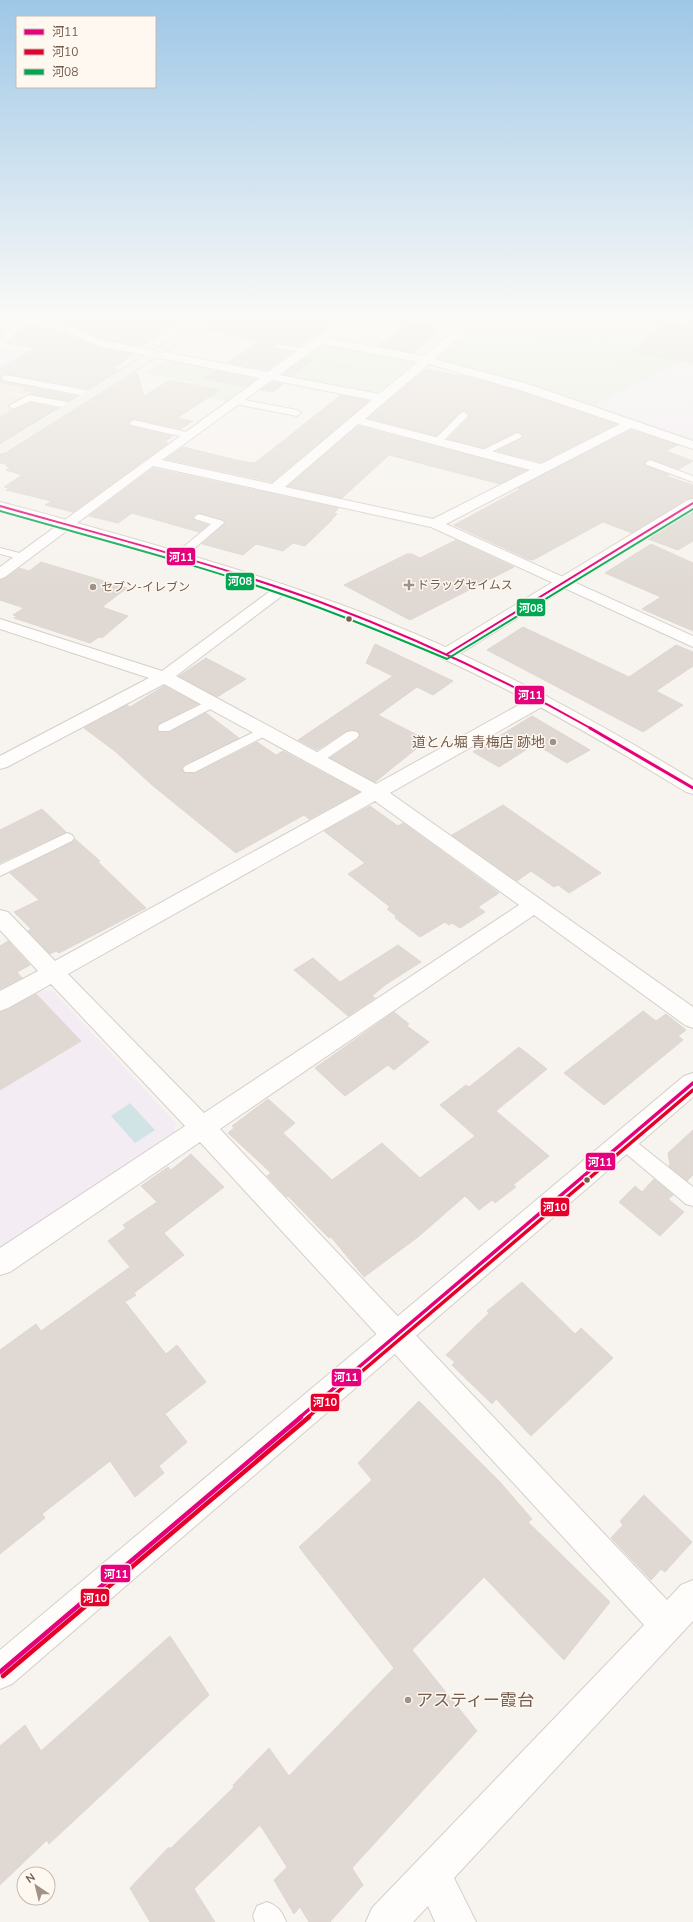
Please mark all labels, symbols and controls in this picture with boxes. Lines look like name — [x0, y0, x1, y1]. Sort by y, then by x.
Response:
legend — [16, 16, 156, 88]
text: 河11 — [52, 24, 78, 40]
text: 河10 — [52, 44, 78, 60]
text: 河08 — [52, 64, 78, 80]
line badge: 河11 — [166, 547, 196, 566]
text: 河11 — [169, 550, 193, 565]
line badge: 河08 — [225, 572, 255, 591]
text: 河08 — [228, 574, 252, 589]
place label: ドラッグセイムス — [417, 577, 513, 593]
place label: セブン-イレブン — [101, 579, 190, 595]
marker: ドラッグセイムス — [404, 580, 414, 590]
marker: セブン-イレブン — [88, 582, 98, 592]
line badge: 河08 — [516, 598, 546, 617]
text: 河08 — [519, 601, 543, 616]
unlabelled marker — [344, 614, 354, 624]
line badge: 河11 — [514, 685, 545, 705]
text: 河11 — [518, 688, 542, 703]
place label: 道とん堀 青梅店 跡地 — [412, 733, 545, 752]
marker: 道とん堀 青梅店 跡地 — [548, 737, 558, 747]
line badge: 河11 — [585, 1152, 616, 1171]
text: 河11 — [588, 1155, 612, 1170]
unlabelled marker — [582, 1175, 592, 1185]
line badge: 河10 — [540, 1197, 570, 1217]
text: 河10 — [543, 1200, 567, 1215]
line badge: 河11 — [331, 1368, 362, 1387]
text: 河11 — [334, 1370, 358, 1385]
line badge: 河10 — [310, 1393, 340, 1412]
text: 河10 — [313, 1395, 337, 1410]
line badge: 河11 — [100, 1564, 131, 1583]
text: 河11 — [104, 1567, 128, 1582]
line badge: 河10 — [80, 1588, 110, 1607]
text: 河10 — [83, 1591, 107, 1606]
place label: アスティー霞台 — [416, 1689, 534, 1712]
marker: アスティー霞台 — [403, 1695, 413, 1705]
north arrow — [16, 1866, 56, 1906]
text: N — [23, 1870, 38, 1887]

